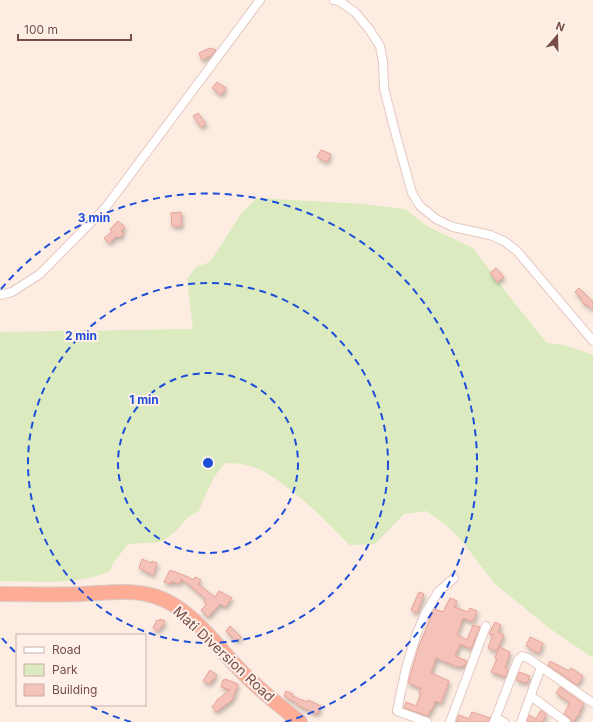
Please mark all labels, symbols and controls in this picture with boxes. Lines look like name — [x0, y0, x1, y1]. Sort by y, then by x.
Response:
scale bar — [18, 16, 131, 42]
north arrow — [537, 16, 577, 56]
text: N — [554, 19, 567, 35]
text: 100 m — [24, 22, 58, 37]
text: 3 min — [78, 210, 110, 225]
text: 2 min — [65, 328, 97, 343]
text: 1 min — [129, 392, 159, 407]
centre of rings — [201, 456, 215, 470]
street label: Mati Diversion Road — [170, 602, 278, 705]
legend — [16, 634, 146, 706]
text: Road — [52, 642, 81, 657]
text: Park — [52, 662, 78, 677]
text: Building — [52, 682, 97, 697]

